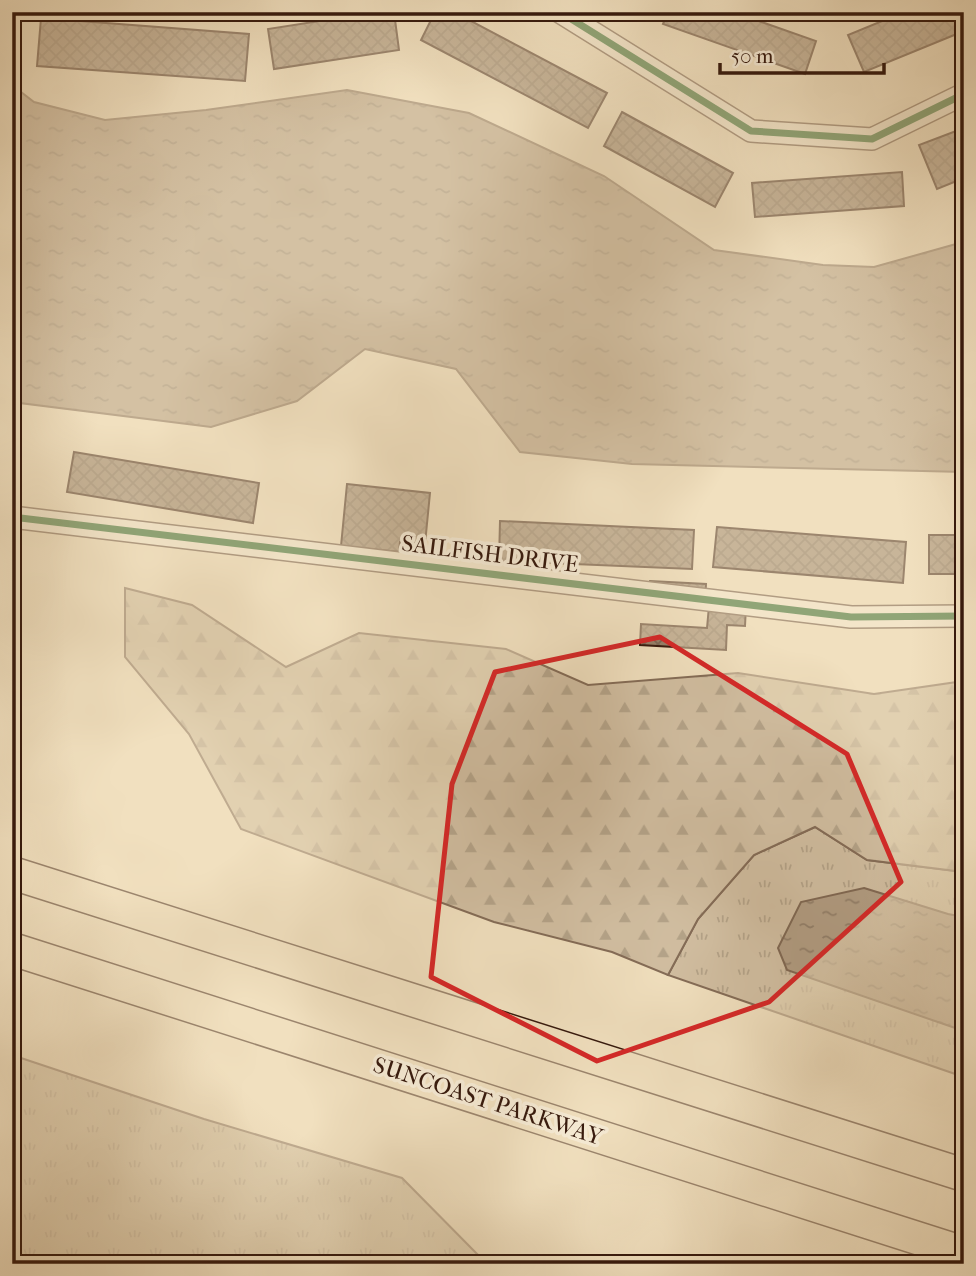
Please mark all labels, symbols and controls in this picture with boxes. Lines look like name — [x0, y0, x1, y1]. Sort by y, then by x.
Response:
scale bar — [720, 32, 885, 76]
text: 50 m — [731, 44, 774, 68]
street label: SAILFISH DRIVE — [400, 530, 580, 578]
street label: SUNCOAST PARKWAY — [370, 1051, 607, 1151]

